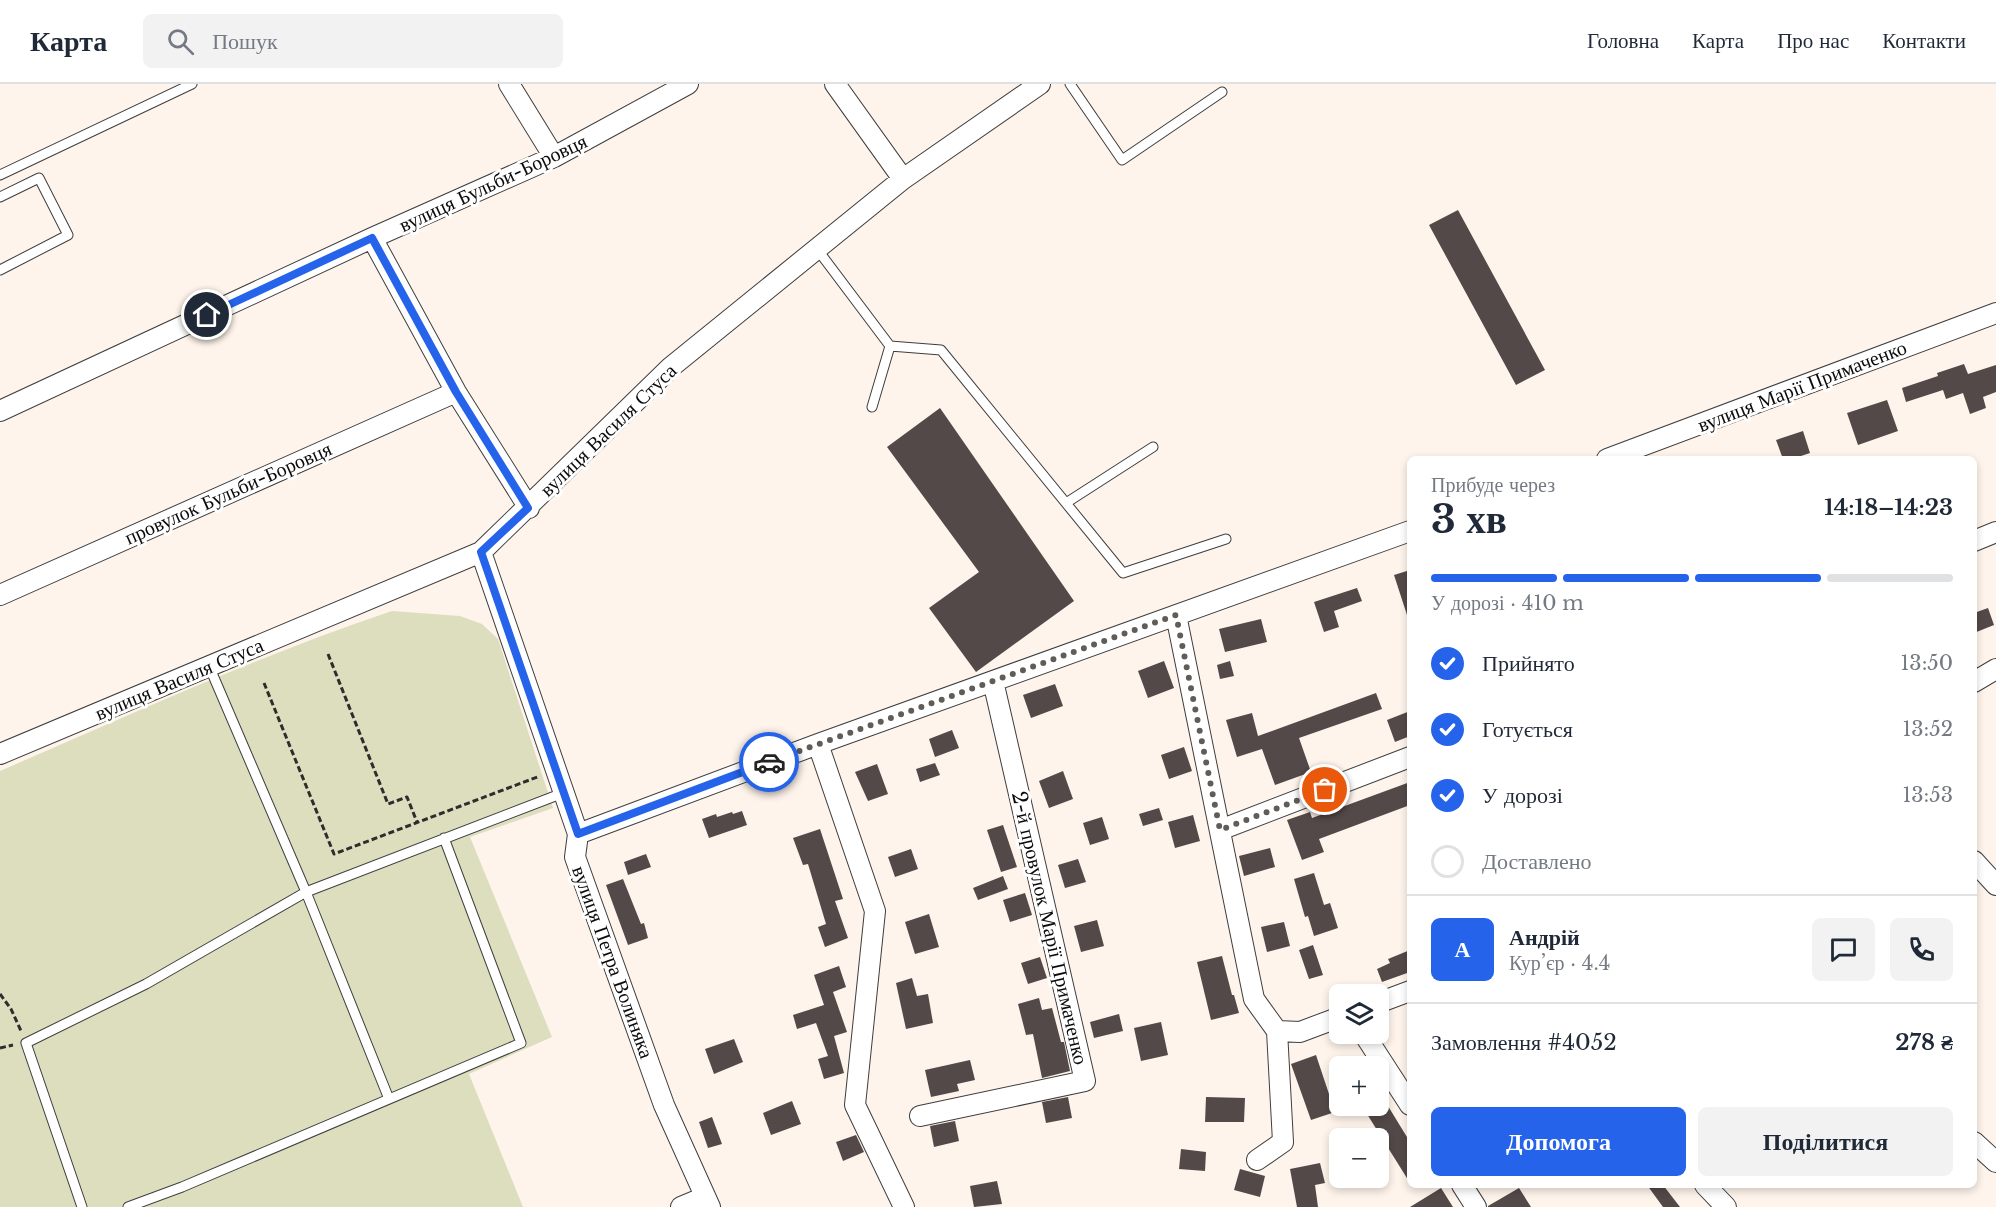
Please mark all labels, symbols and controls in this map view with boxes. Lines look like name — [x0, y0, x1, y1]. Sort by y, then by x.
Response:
search box — [143, 14, 563, 68]
text: Карта — [30, 24, 107, 59]
icon: search — [164, 25, 197, 58]
text: Пошук — [212, 28, 278, 55]
text: Головна — [1587, 28, 1659, 54]
text: Карта — [1692, 28, 1744, 54]
text: Про нас — [1777, 28, 1849, 54]
text: Контакти — [1882, 28, 1966, 54]
street label: вулиця Бульби-Боровця — [395, 129, 591, 237]
pin — [181, 289, 232, 340]
icon: home — [190, 298, 223, 331]
street label: вулиця Марії Примаченко — [1694, 335, 1910, 437]
street label: вулиця Василя Стуса — [535, 359, 681, 501]
street label: провулок Бульби-Боровця — [121, 436, 335, 550]
text: Прибуде через — [1431, 473, 1555, 497]
text: 14:18–14:23 — [1824, 494, 1953, 521]
text: 3 хв — [1431, 495, 1507, 544]
text: У дорозі · 410 m — [1431, 591, 1584, 615]
street label: вулиця Василя Стуса — [91, 633, 267, 725]
icon: check — [1431, 647, 1464, 680]
text: Прийнято — [1482, 650, 1575, 677]
text: 13:50 — [1900, 651, 1953, 675]
icon: check — [1431, 713, 1464, 746]
text: Готується — [1482, 716, 1573, 743]
text: 13:52 — [1902, 717, 1953, 741]
courier — [739, 732, 799, 792]
icon: car — [753, 746, 786, 779]
pin — [1299, 764, 1350, 815]
icon: bag — [1308, 773, 1341, 806]
icon: check — [1431, 779, 1464, 812]
text: У дорозі — [1482, 782, 1563, 809]
text: 13:53 — [1902, 783, 1953, 807]
street label: 2-й провулок Марії Примаченко — [1007, 789, 1093, 1067]
text: Доставлено — [1482, 848, 1592, 875]
street label: вулиця Петра Волиняка — [567, 862, 659, 1062]
button: chat — [1812, 918, 1875, 981]
button: phone — [1890, 918, 1953, 981]
text: Андрій — [1509, 924, 1580, 951]
text: А — [1455, 936, 1470, 963]
text: Кур’єр · 4.4 — [1509, 951, 1610, 975]
map controls — [1329, 984, 1389, 1188]
button: layers — [1329, 984, 1389, 1044]
text: Замовлення #4052 — [1431, 1029, 1617, 1056]
text: 278 ₴ — [1895, 1029, 1953, 1056]
button: + — [1329, 1056, 1389, 1116]
button: Допомога — [1431, 1107, 1686, 1176]
button: Поділитися — [1698, 1107, 1953, 1176]
button: − — [1329, 1128, 1389, 1188]

